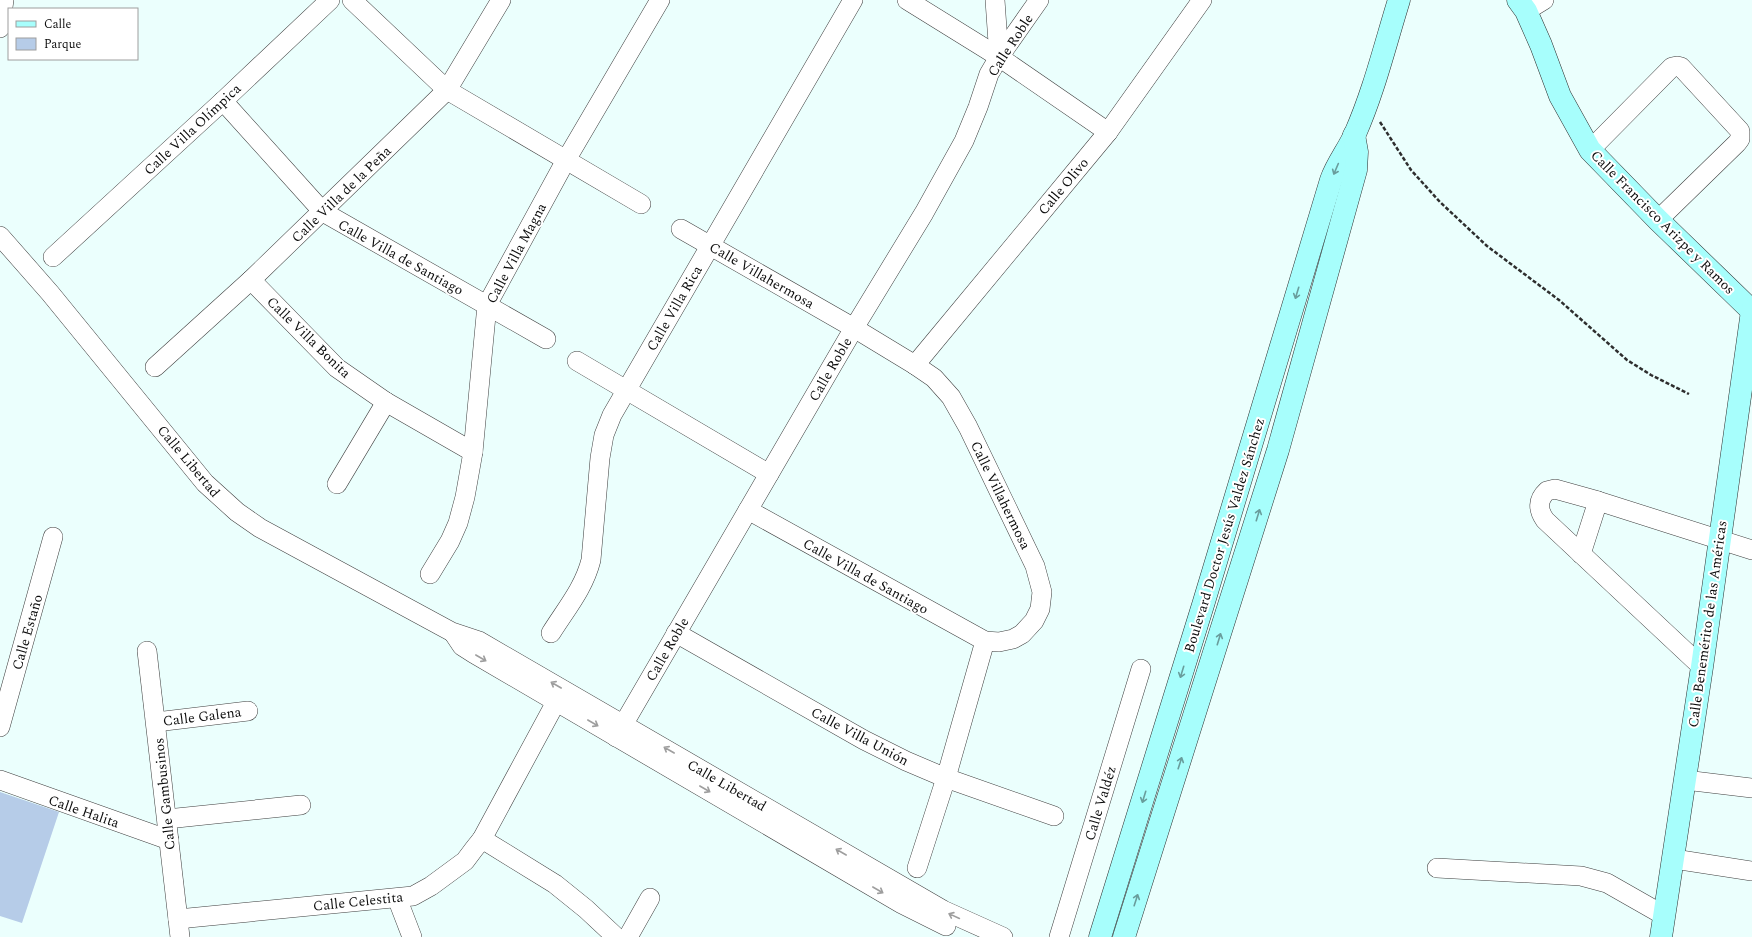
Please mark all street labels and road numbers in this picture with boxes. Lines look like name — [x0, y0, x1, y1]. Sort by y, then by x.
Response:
street label: Calle Roble — [982, 10, 1039, 81]
street label: Calle Villa Olímpica — [139, 78, 246, 180]
street label: Calle Villa de la Peña — [287, 141, 396, 248]
street label: Calle Francisco Arizpe y Ramos — [1586, 145, 1740, 299]
street label: Calle Olivo — [1033, 153, 1094, 220]
street label: Calle Villa Magna — [481, 199, 552, 307]
street label: Calle Villa de Santiago — [334, 214, 467, 301]
street label: Calle Villahermosa — [705, 237, 818, 314]
street label: Calle Villa Rica — [641, 261, 708, 355]
street label: Calle Villa Bonita — [262, 292, 356, 383]
street label: Calle Roble — [804, 333, 857, 405]
street label: Boulevard Doctor Jesús Valdez Sánchez — [1179, 415, 1270, 655]
street label: Calle Libertad — [152, 421, 225, 502]
street label: Calle Villahermosa — [965, 438, 1036, 553]
street label: Calle Benemérito de las Américas — [1683, 519, 1732, 729]
street label: Calle Villa de Santiago — [799, 533, 932, 620]
street label: Calle Estaño — [7, 592, 48, 673]
street label: Calle Roble — [641, 613, 694, 685]
street label: Calle Galena — [162, 701, 243, 732]
street label: Calle Villa Unión — [807, 702, 912, 771]
street label: Calle Gambusinos — [148, 737, 181, 851]
street label: Calle Libertad — [683, 754, 770, 817]
street label: Calle Valdéz — [1079, 763, 1122, 843]
street label: Calle Halita — [45, 790, 122, 833]
street label: Calle Celestita — [312, 886, 404, 917]

